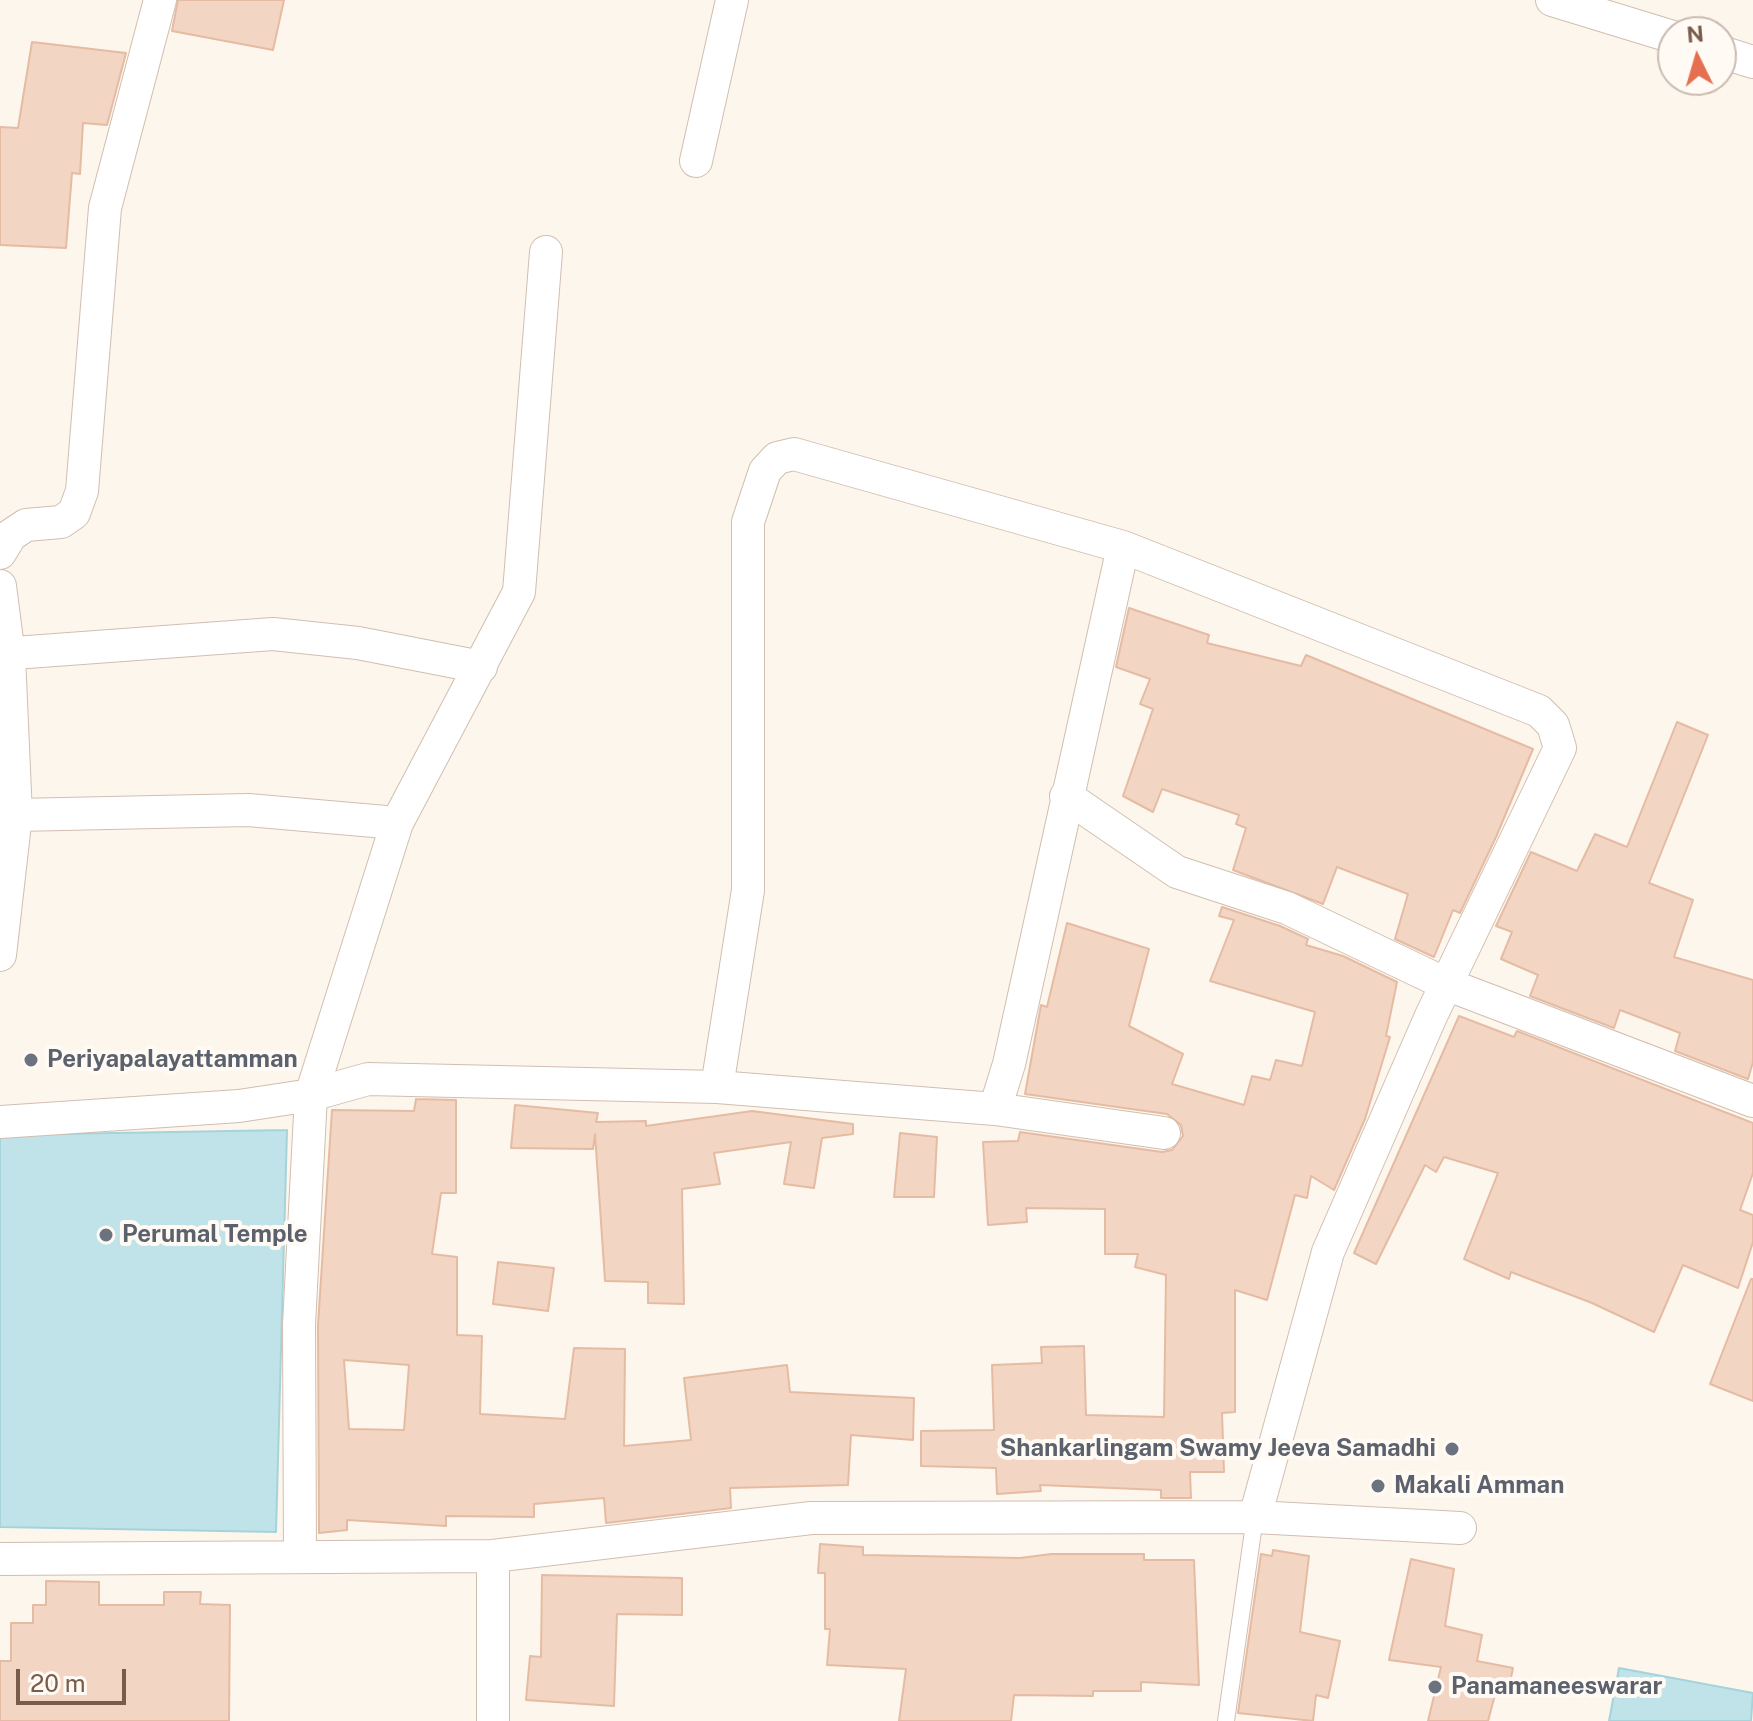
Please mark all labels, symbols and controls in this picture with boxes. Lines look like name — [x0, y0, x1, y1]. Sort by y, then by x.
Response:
north arrow — [1657, 16, 1737, 96]
text: N — [1685, 20, 1705, 48]
place label: Periyapalayattamman — [47, 1046, 298, 1074]
marker: Periyapalayattamman — [22, 1051, 40, 1069]
place label: Perumal Temple — [122, 1221, 307, 1249]
marker: Perumal Temple — [97, 1226, 115, 1244]
place label: Shankarlingam Swamy Jeeva Samadhi — [1000, 1435, 1436, 1463]
marker: Shankarlingam Swamy Jeeva Samadhi — [1443, 1440, 1461, 1458]
place label: Makali Amman — [1394, 1472, 1564, 1500]
marker: Makali Amman — [1369, 1477, 1387, 1495]
scale bar — [20, 1653, 130, 1703]
text: 20 m — [30, 1669, 86, 1697]
place label: Panamaneeswarar — [1451, 1673, 1662, 1701]
marker: Panamaneeswarar — [1426, 1678, 1444, 1696]

